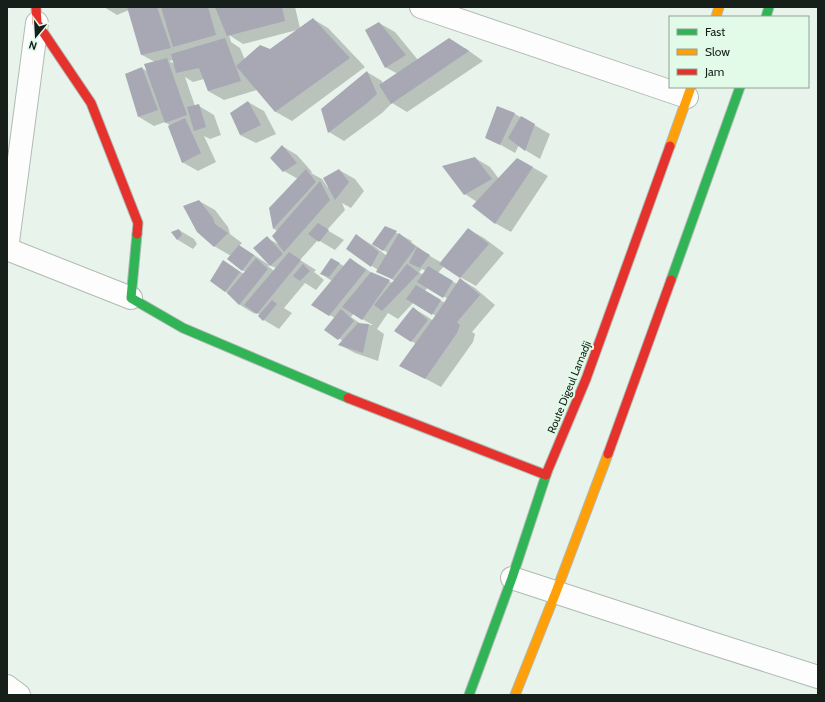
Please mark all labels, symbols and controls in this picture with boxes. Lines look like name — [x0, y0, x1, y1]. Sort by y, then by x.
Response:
north arrow — [16, 16, 56, 56]
legend — [669, 16, 809, 88]
text: Fast — [705, 24, 725, 39]
text: N — [27, 38, 39, 53]
text: Slow — [705, 44, 730, 59]
text: Jam — [704, 64, 724, 79]
street label: Route Digeul Lamadji — [544, 339, 594, 435]

